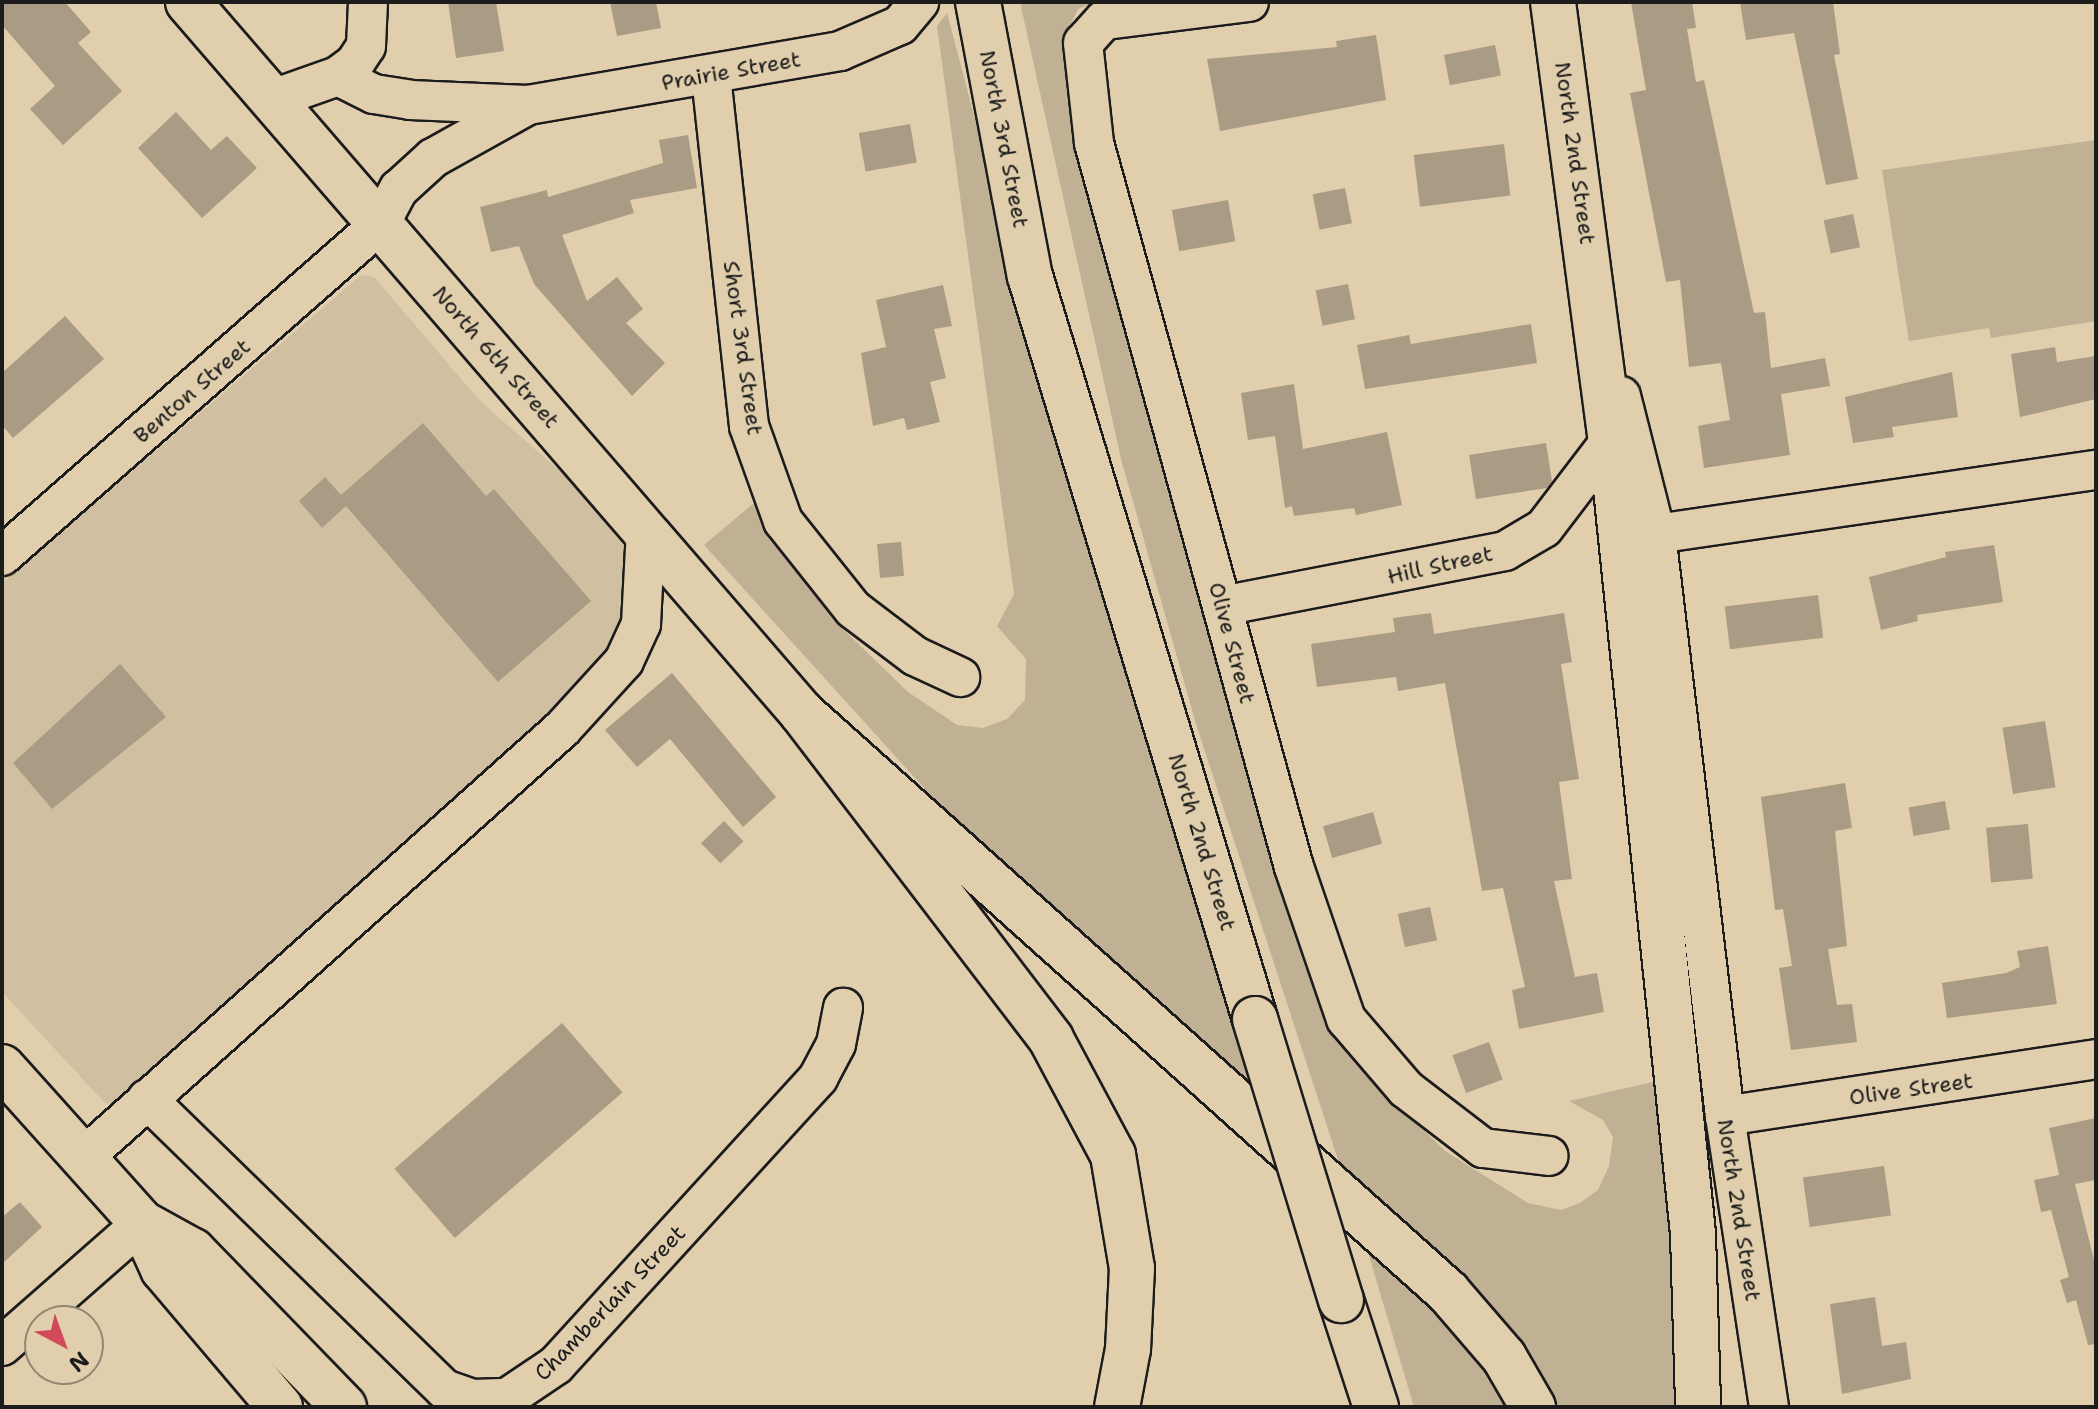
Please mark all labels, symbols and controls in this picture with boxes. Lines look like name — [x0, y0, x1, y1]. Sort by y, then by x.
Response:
street label: Prairie Street — [659, 46, 803, 96]
street label: North 3rd Street — [974, 48, 1034, 230]
street label: North 2nd Street — [1549, 60, 1601, 246]
street label: Short 3rd Street — [718, 259, 768, 437]
street label: North 6th Street — [427, 280, 565, 434]
street label: Benton Street — [128, 333, 256, 449]
street label: Hill Street — [1385, 540, 1495, 590]
street label: Olive Street — [1203, 579, 1261, 707]
street label: North 2nd Street — [1162, 750, 1242, 934]
street label: Olive Street — [1847, 1067, 1975, 1111]
street label: North 2nd Street — [1712, 1117, 1766, 1303]
street label: Chamberlain Street — [529, 1220, 691, 1386]
north arrow — [24, 1305, 104, 1385]
text: N — [63, 1345, 95, 1379]

